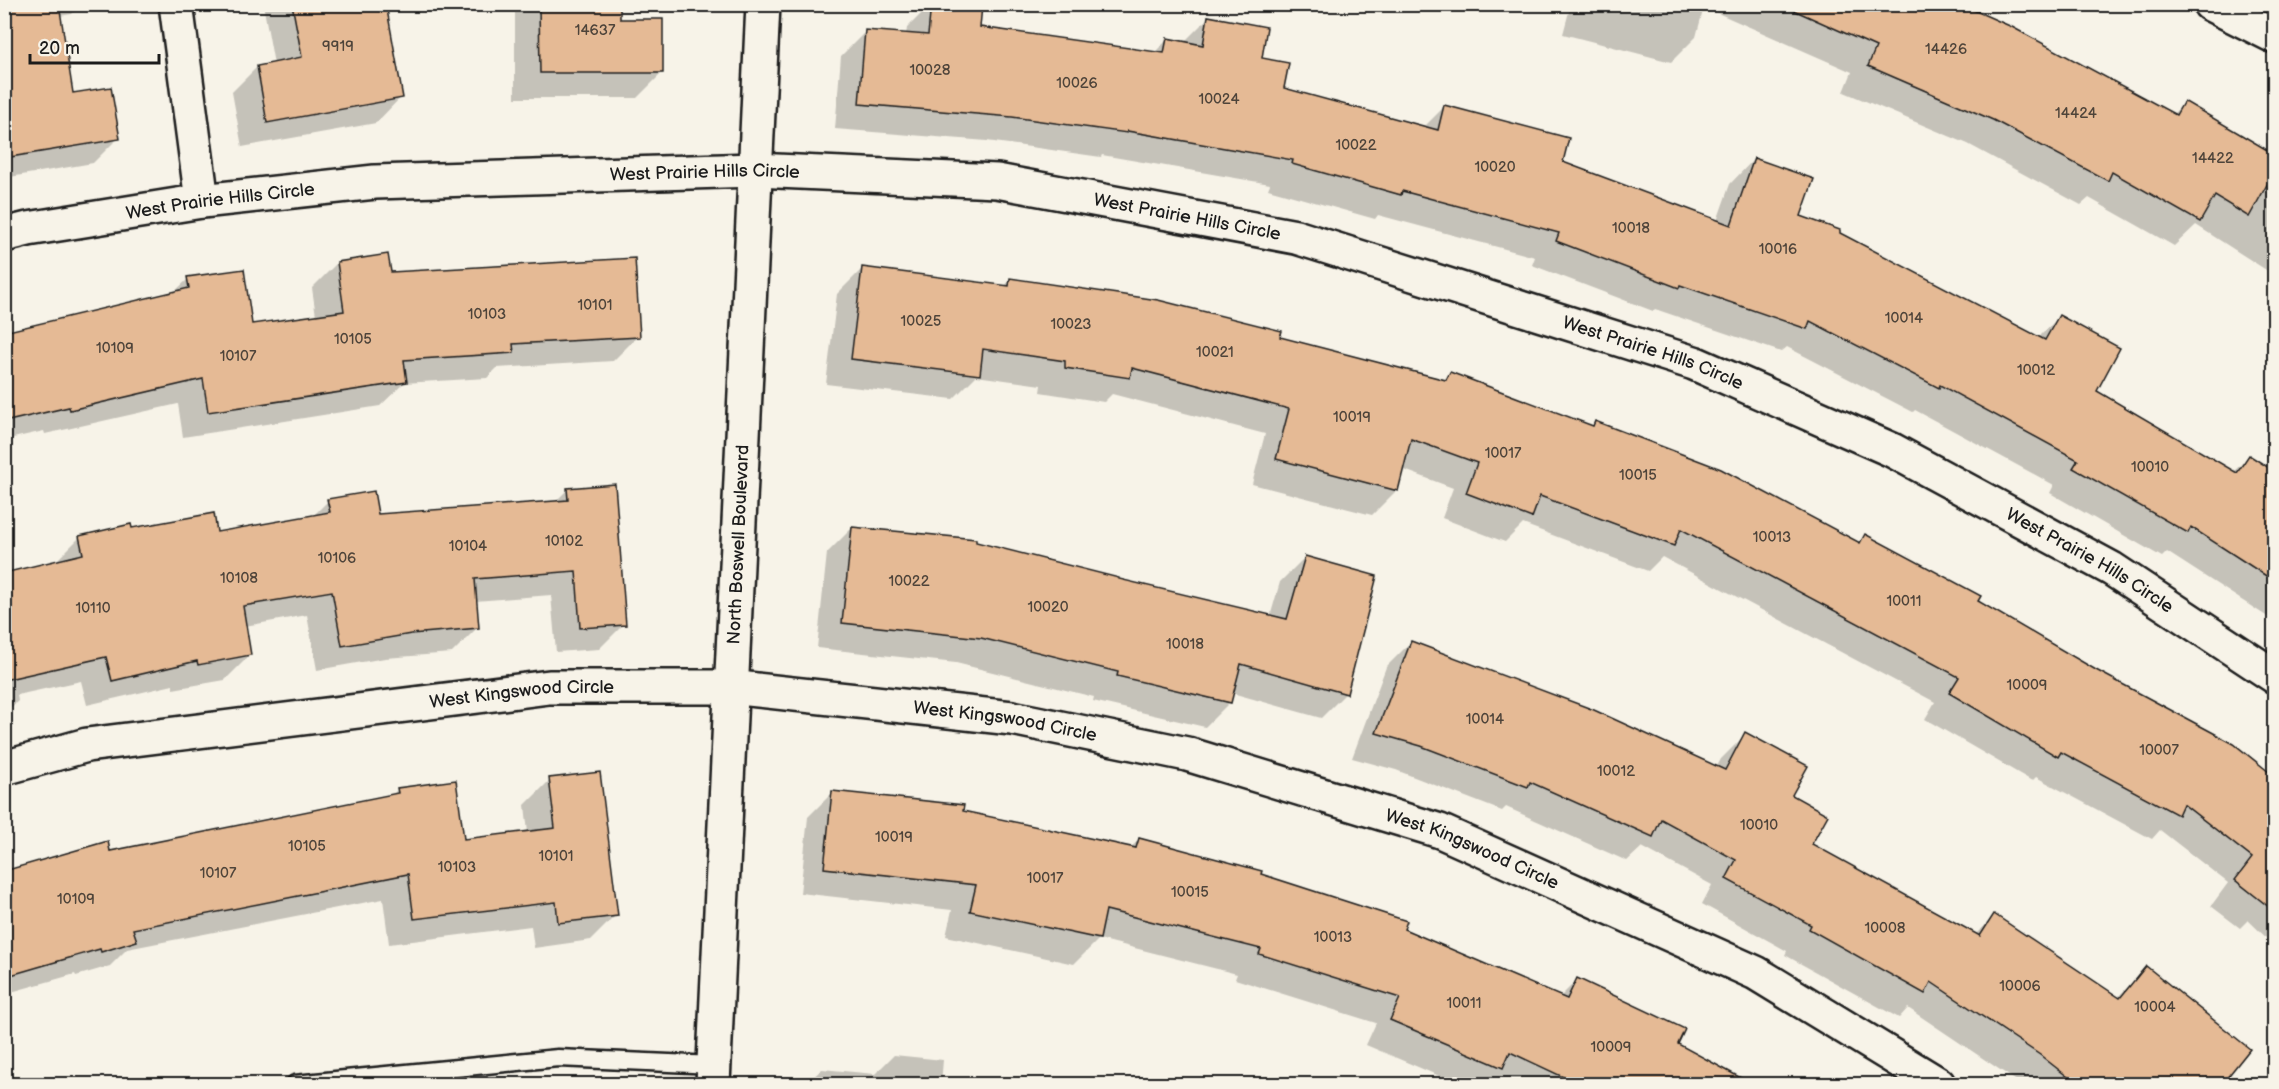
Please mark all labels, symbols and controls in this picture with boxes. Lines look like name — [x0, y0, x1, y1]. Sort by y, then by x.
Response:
house number: 14637 — [575, 21, 616, 40]
scale bar — [30, 27, 159, 65]
house number: 9919 — [322, 37, 354, 56]
text: 20 m — [39, 38, 80, 59]
house number: 14426 — [1925, 40, 1967, 59]
house number: 10028 — [909, 61, 951, 80]
house number: 10026 — [1056, 74, 1098, 93]
house number: 10024 — [1198, 90, 1240, 109]
house number: 14424 — [2055, 104, 2097, 123]
house number: 10022 — [1335, 136, 1377, 155]
house number: 14422 — [2192, 149, 2234, 168]
house number: 10020 — [1474, 158, 1516, 177]
street label: West Prairie Hills Circle — [609, 159, 801, 185]
street label: West Prairie Hills Circle — [124, 178, 316, 224]
street label: West Prairie Hills Circle — [1092, 189, 1283, 245]
house number: 10018 — [1612, 219, 1650, 238]
house number: 10016 — [1759, 240, 1797, 259]
house number: 10101 — [577, 296, 613, 315]
house number: 10103 — [468, 305, 506, 324]
house number: 10014 — [1885, 309, 1923, 328]
house number: 10025 — [901, 312, 941, 331]
street label: West Prairie Hills Circle — [1560, 312, 1747, 394]
house number: 10023 — [1050, 315, 1092, 334]
house number: 10105 — [334, 330, 372, 349]
house number: 10109 — [96, 339, 134, 358]
house number: 10021 — [1196, 343, 1234, 362]
house number: 10107 — [220, 347, 257, 366]
house number: 10012 — [2017, 361, 2055, 380]
house number: 10019 — [1333, 408, 1371, 427]
street label: North Boswell Boulevard — [723, 444, 753, 645]
house number: 10017 — [1485, 444, 1522, 463]
house number: 10010 — [2131, 458, 2169, 477]
house number: 10015 — [1619, 466, 1657, 485]
street label: West Prairie Hills Circle — [2003, 503, 2178, 617]
house number: 10013 — [1753, 528, 1791, 547]
house number: 10102 — [545, 532, 583, 551]
house number: 10104 — [449, 537, 487, 556]
house number: 10106 — [318, 549, 356, 568]
house number: 10108 — [220, 569, 258, 588]
house number: 10022 — [888, 572, 930, 591]
house number: 10011 — [1886, 592, 1922, 611]
house number: 10020 — [1027, 598, 1069, 617]
house number: 10110 — [75, 599, 111, 618]
house number: 10018 — [1166, 635, 1204, 654]
street label: West Kingswood Circle — [428, 676, 614, 712]
house number: 10009 — [2007, 676, 2047, 695]
street label: West Kingswood Circle — [912, 697, 1099, 746]
house number: 10014 — [1466, 710, 1504, 729]
house number: 10007 — [2139, 741, 2179, 760]
house number: 10012 — [1597, 762, 1635, 781]
street label: West Kingswood Circle — [1383, 805, 1562, 894]
house number: 10010 — [1740, 816, 1778, 835]
house number: 10019 — [875, 828, 913, 847]
house number: 10105 — [288, 837, 326, 856]
house number: 10101 — [538, 847, 574, 866]
house number: 10103 — [438, 858, 476, 877]
house number: 10107 — [200, 864, 237, 883]
house number: 10017 — [1027, 869, 1064, 888]
house number: 10015 — [1171, 883, 1209, 902]
house number: 10109 — [57, 890, 95, 909]
house number: 10008 — [1864, 919, 1906, 938]
house number: 10013 — [1314, 928, 1352, 947]
house number: 10006 — [1999, 977, 2041, 996]
house number: 10011 — [1446, 994, 1482, 1013]
house number: 10004 — [2134, 998, 2176, 1017]
house number: 10009 — [1591, 1038, 1631, 1057]

